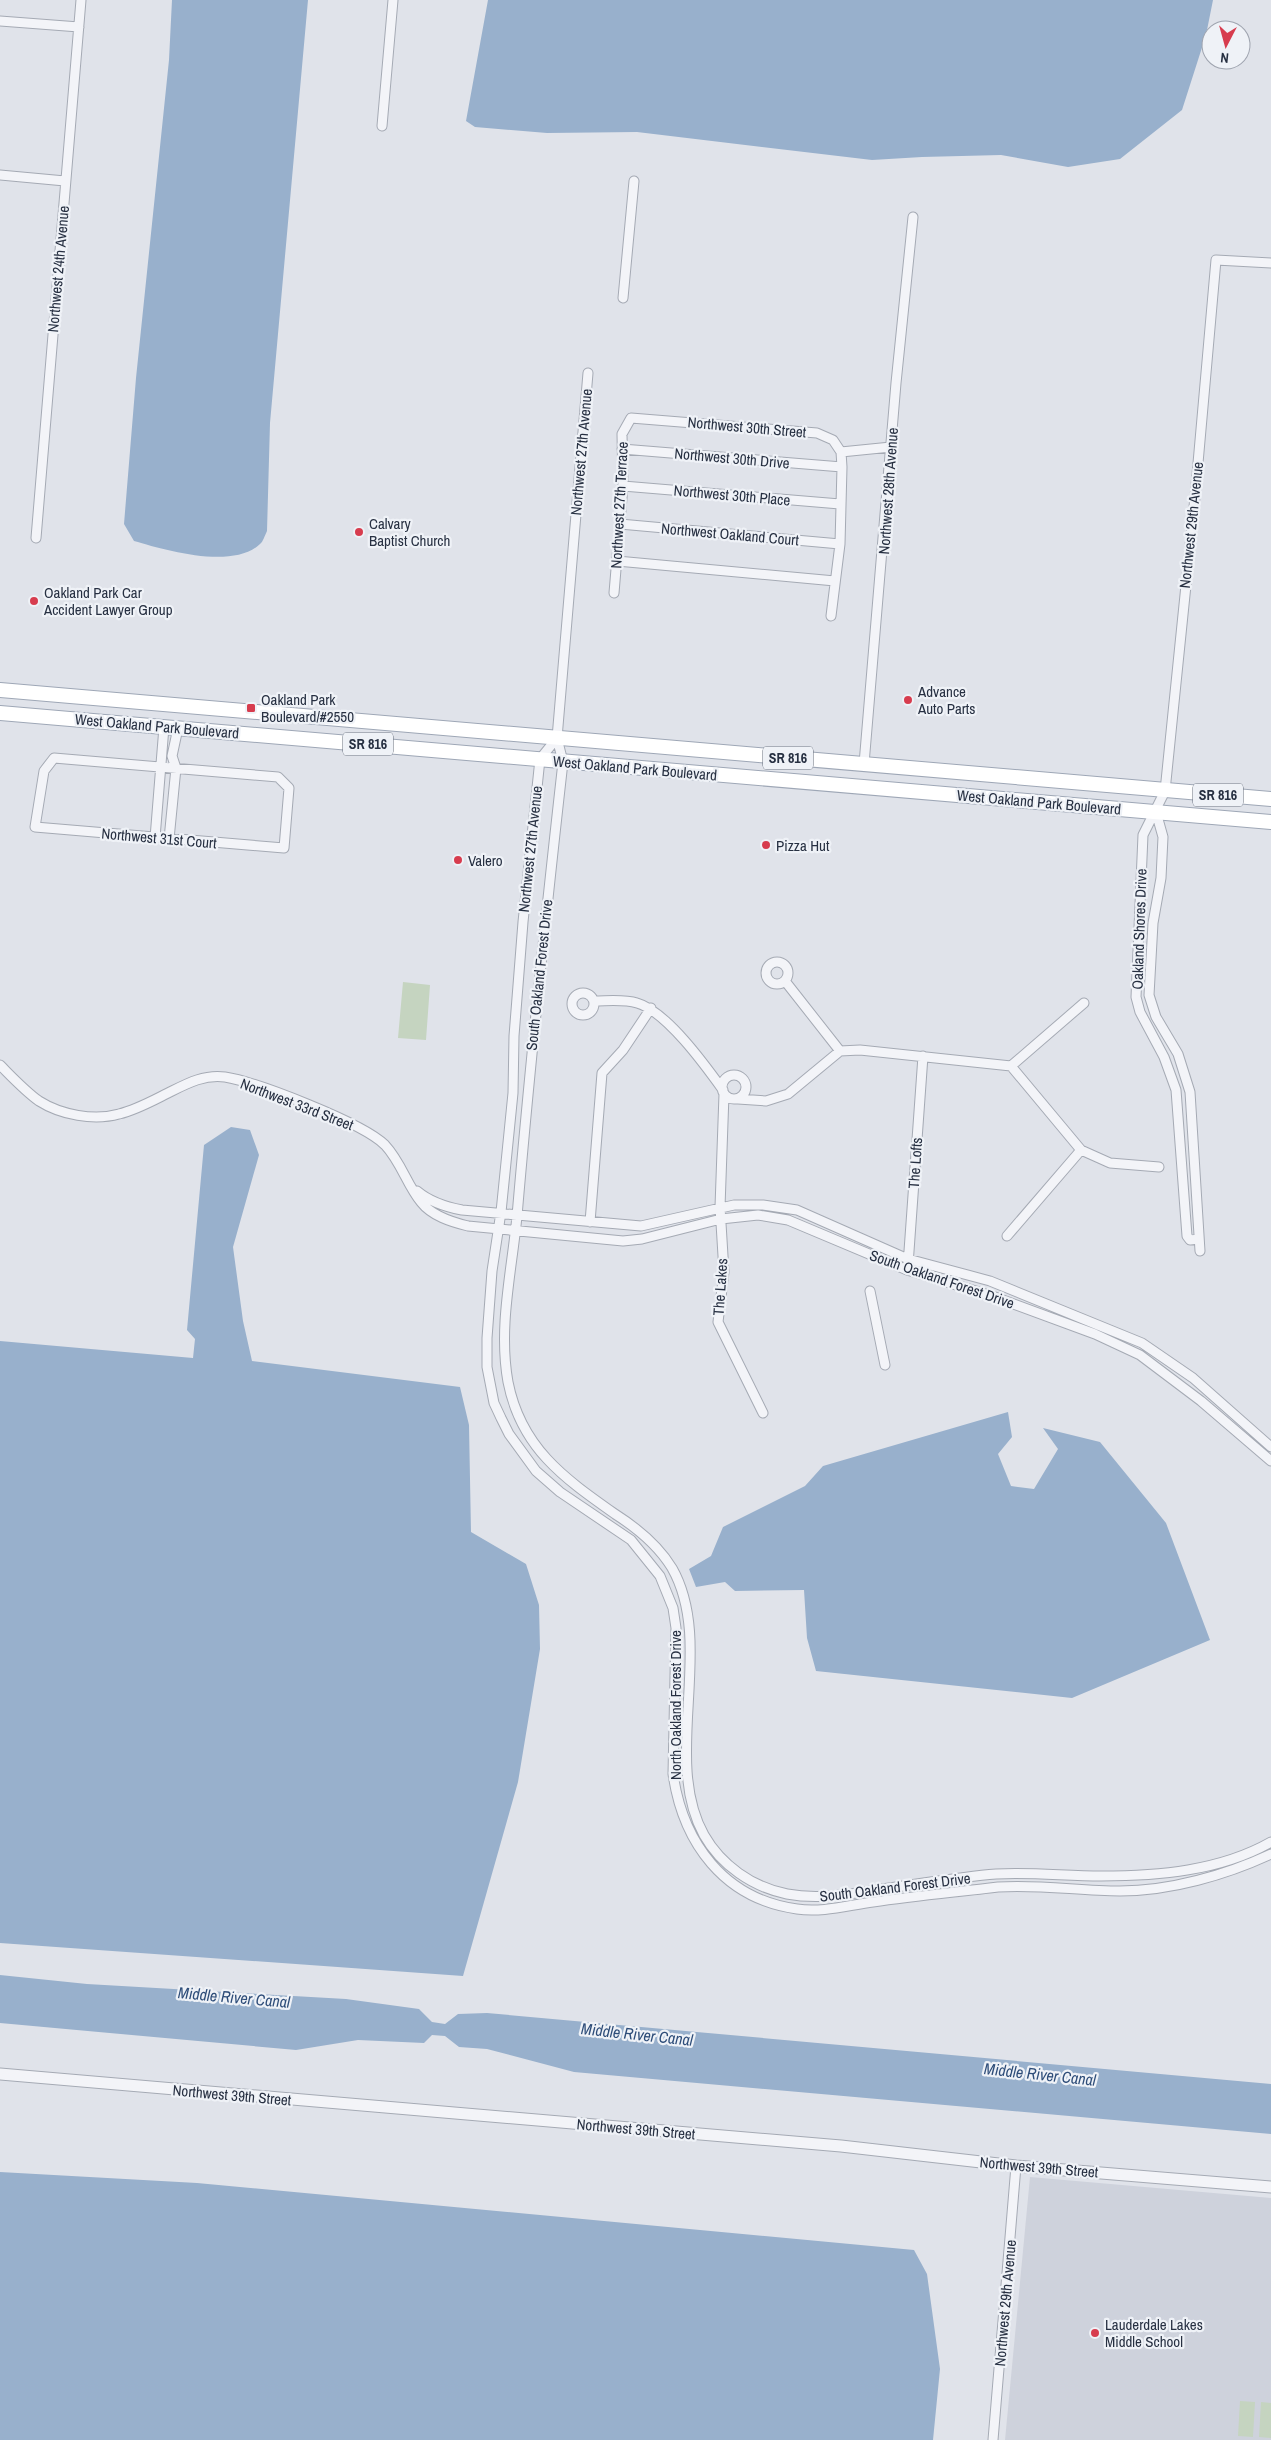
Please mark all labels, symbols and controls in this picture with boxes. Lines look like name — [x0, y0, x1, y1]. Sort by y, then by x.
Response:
north arrow — [1201, 20, 1251, 70]
text: N — [1220, 49, 1230, 67]
street label: Northwest 24th Avenue — [42, 205, 74, 333]
street label: Northwest 27th Avenue — [565, 388, 597, 516]
street label: Northwest 30th Street — [687, 411, 808, 443]
street label: Northwest 28th Avenue — [873, 427, 903, 555]
street label: Northwest 27th Terrace — [605, 441, 633, 569]
street label: Northwest 30th Drive — [674, 443, 791, 474]
street label: Northwest 29th Avenue — [1174, 461, 1208, 589]
street label: Northwest 30th Place — [673, 479, 791, 511]
place label: Calvary Baptist Church — [369, 513, 450, 551]
street label: Northwest Oakland Court — [660, 518, 800, 551]
marker: Calvary Baptist Church — [353, 526, 365, 538]
place label: Oakland Park Car Accident Lawyer Group — [43, 582, 173, 620]
marker: Oakland Park Car Accident Lawyer Group — [28, 595, 40, 607]
place label: Advance Auto Parts — [917, 681, 975, 719]
place label: Oakland Park Boulevard/#2550 — [261, 689, 354, 727]
marker: Advance Auto Parts — [902, 694, 914, 706]
marker: Oakland Park Boulevard/#2550 — [245, 702, 257, 714]
street label: West Oakland Park Boulevard — [74, 708, 240, 744]
road number: SR 816 — [343, 732, 393, 756]
road number: SR 816 — [763, 746, 813, 770]
street label: West Oakland Park Boulevard — [552, 750, 718, 786]
street label: West Oakland Park Boulevard — [956, 784, 1122, 820]
road number: SR 816 — [1193, 784, 1243, 806]
street label: Northwest 27th Avenue — [513, 785, 547, 913]
street label: Northwest 31st Court — [101, 823, 218, 854]
place label: Pizza Hut — [776, 835, 830, 856]
marker: Pizza Hut — [760, 839, 772, 851]
place label: Valero — [468, 850, 503, 871]
marker: Valero — [452, 854, 464, 866]
street label: Oakland Shores Drive — [1126, 868, 1152, 990]
street label: South Oakland Forest Drive — [521, 898, 557, 1052]
street label: Northwest 33rd Street — [237, 1073, 357, 1135]
street label: The Lofts — [903, 1137, 927, 1189]
street label: South Oakland Forest Drive — [867, 1244, 1017, 1314]
street label: The Lakes — [708, 1258, 732, 1316]
street label: North Oakland Forest Drive — [665, 1630, 686, 1780]
street label: South Oakland Forest Drive — [818, 1867, 972, 1907]
water label: Middle River Canal — [177, 1981, 292, 2013]
water label: Middle River Canal — [580, 2017, 695, 2051]
water label: Middle River Canal — [983, 2057, 1098, 2091]
street label: Northwest 39th Street — [172, 2079, 293, 2111]
street label: Northwest 39th Street — [576, 2113, 697, 2145]
street label: Northwest 39th Street — [979, 2151, 1100, 2183]
street label: Northwest 29th Avenue — [989, 2239, 1021, 2367]
place label: Lauderdale Lakes Middle School — [1105, 2314, 1203, 2352]
marker: Lauderdale Lakes Middle School — [1089, 2327, 1101, 2339]

